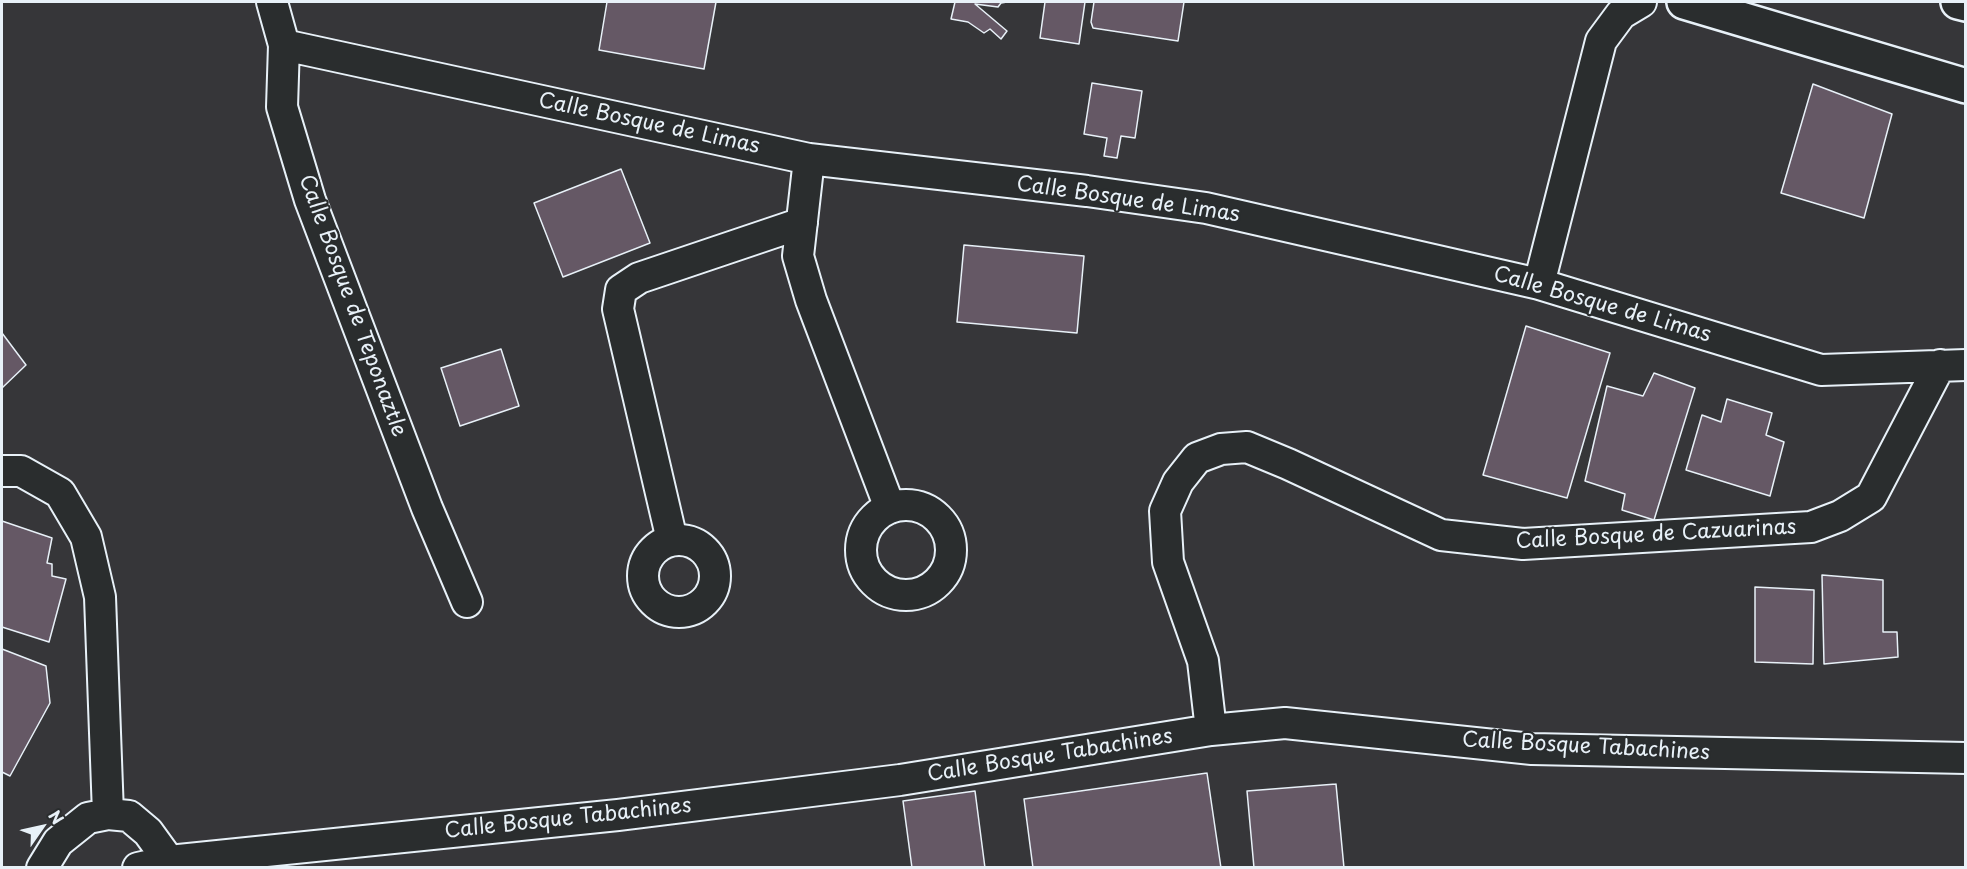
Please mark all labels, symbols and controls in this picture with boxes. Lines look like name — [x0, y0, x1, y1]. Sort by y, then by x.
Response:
street label: Calle Bosque de Limas — [536, 88, 762, 160]
street label: Calle Bosque de Teponaztle — [293, 172, 411, 440]
street label: Calle Bosque de Limas — [1015, 172, 1241, 228]
street label: Calle Bosque de Limas — [1490, 262, 1714, 348]
street label: Calle Bosque de Cazuarinas — [1515, 515, 1797, 555]
street label: Calle Bosque Tabachines — [926, 724, 1174, 788]
street label: Calle Bosque Tabachines — [1461, 728, 1711, 766]
street label: Calle Bosque Tabachines — [443, 794, 693, 844]
north arrow — [12, 797, 72, 857]
text: N — [43, 805, 70, 829]

